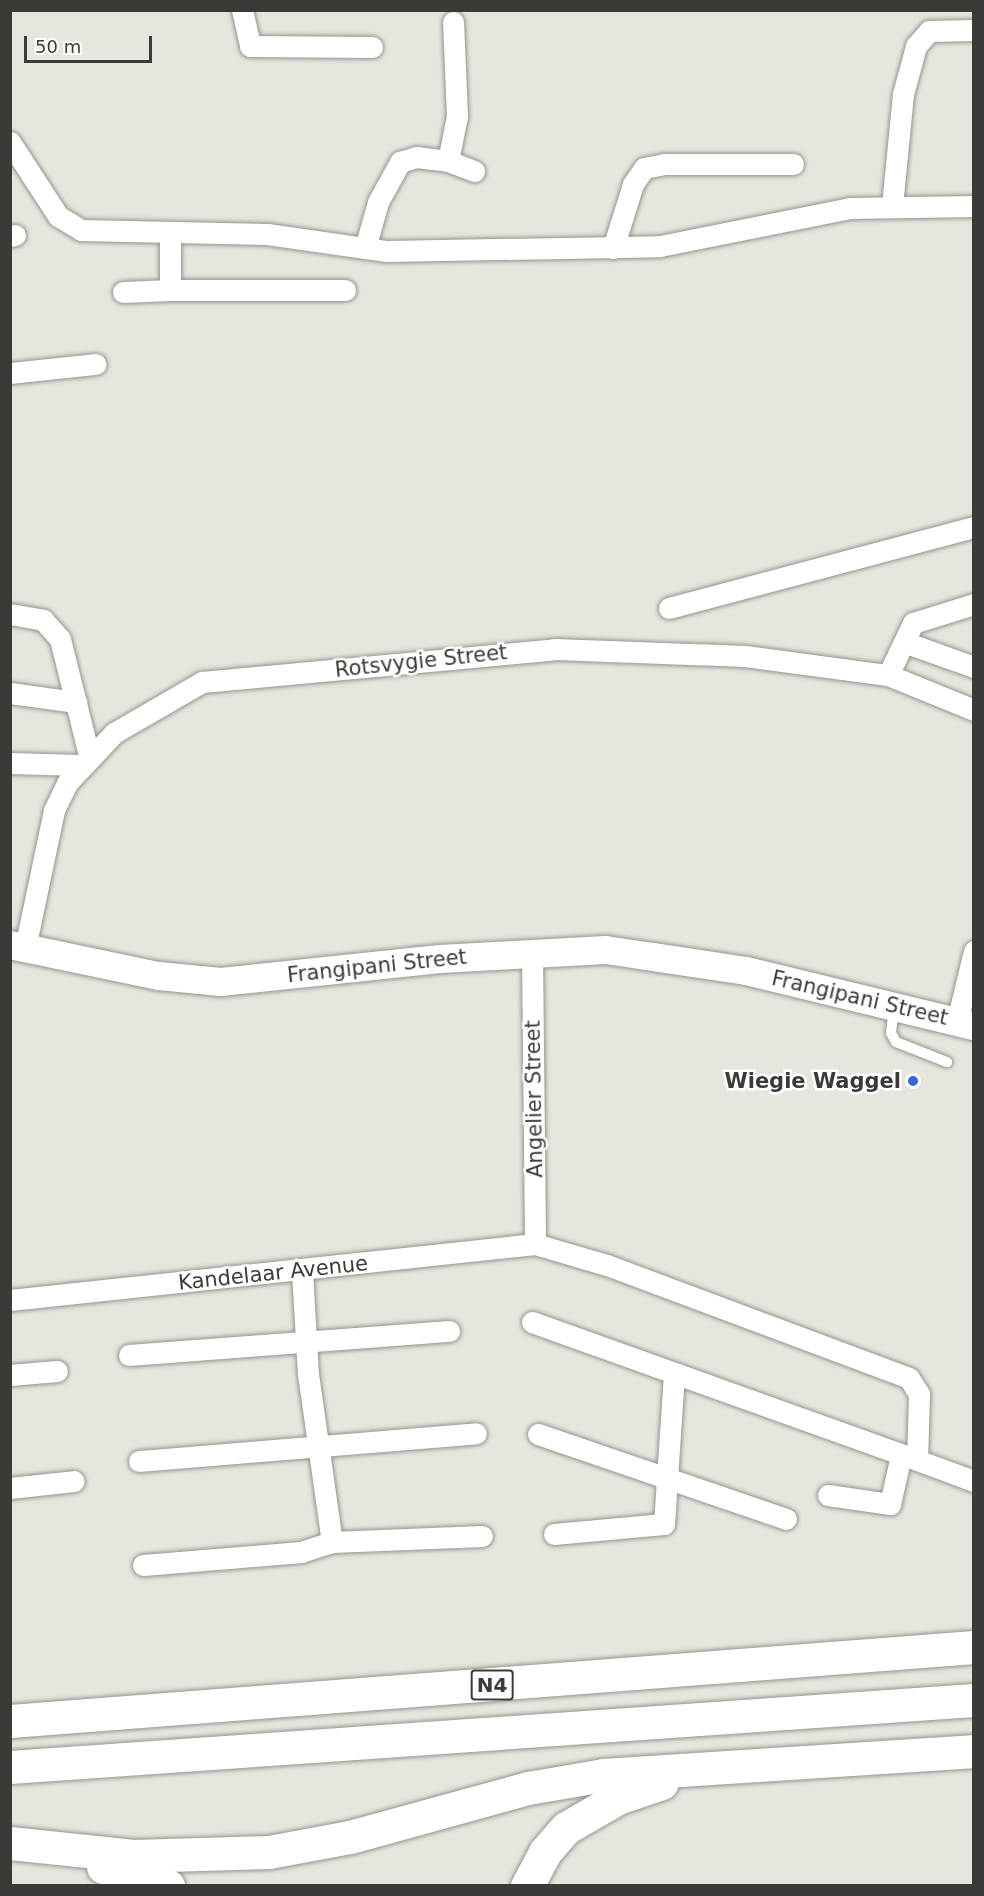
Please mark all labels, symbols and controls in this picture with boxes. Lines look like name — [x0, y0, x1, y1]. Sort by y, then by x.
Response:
scale bar — [27, 24, 154, 62]
text: 50 m — [35, 36, 81, 57]
street label: Rotsvygie Street — [334, 639, 508, 683]
street label: Frangipani Street — [286, 944, 468, 988]
street label: Frangipani Street — [769, 965, 951, 1031]
street label: Angelier Street — [520, 1020, 548, 1178]
place label: Wiegie Waggel — [725, 1068, 901, 1094]
marker: Wiegie Waggel — [906, 1074, 920, 1088]
street label: Kandelaar Avenue — [177, 1251, 369, 1295]
road number: N4 — [470, 1668, 514, 1702]

